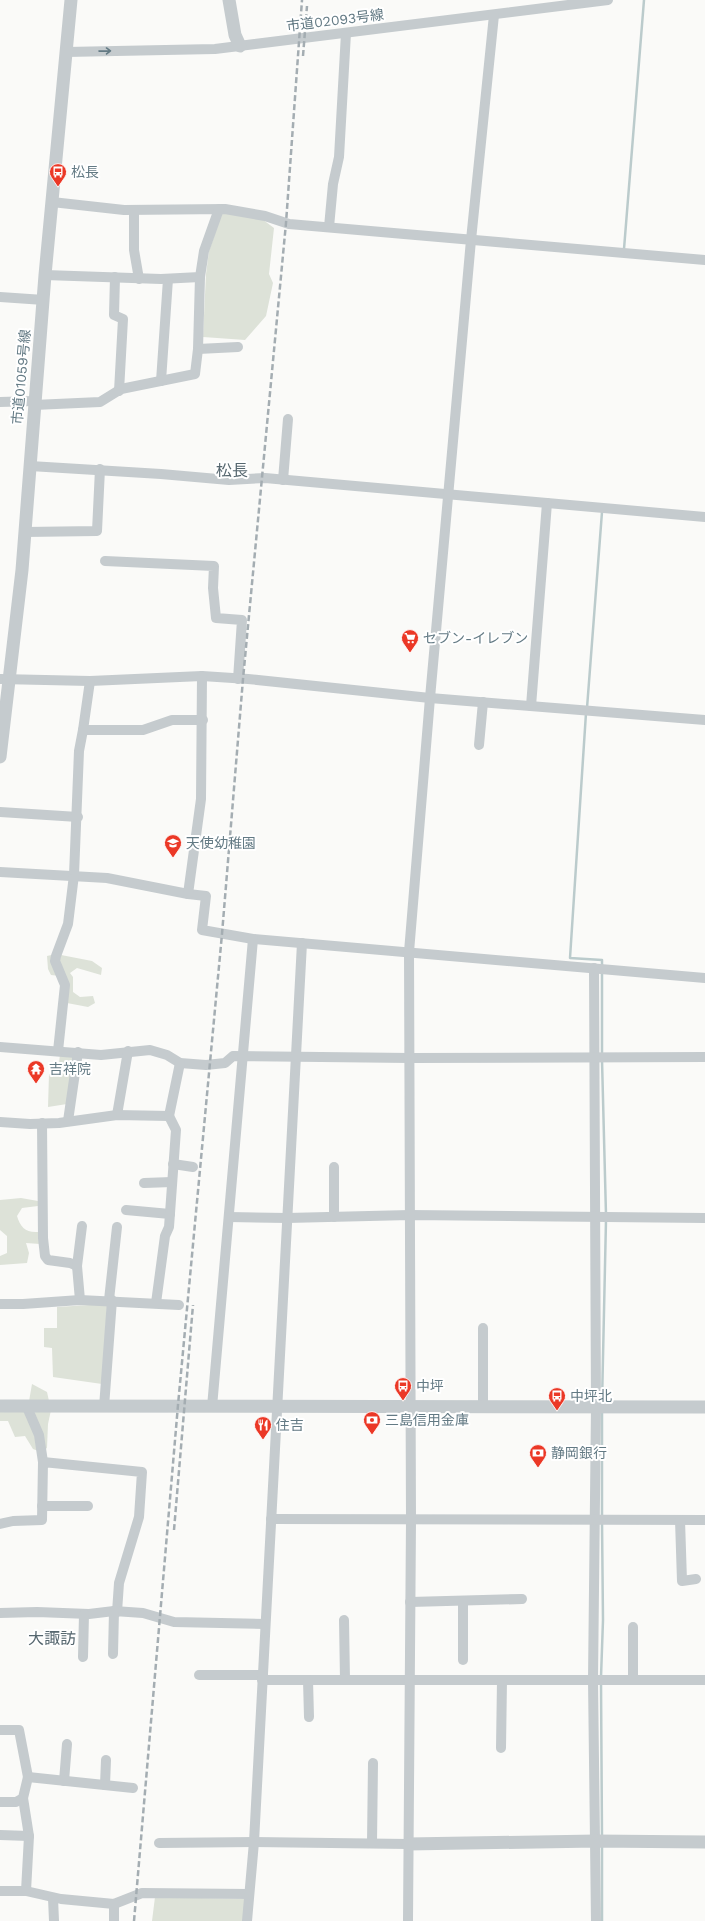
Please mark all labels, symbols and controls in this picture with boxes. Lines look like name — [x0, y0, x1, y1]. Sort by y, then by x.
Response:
street label: 市道02093号線 — [285, 6, 385, 34]
one-way arrow — [98, 48, 111, 55]
bus stop icon: 松長 — [48, 162, 68, 187]
place label: 松長 — [71, 164, 99, 180]
street label: 市道01059号線 — [9, 329, 33, 425]
district label: 松長 — [216, 461, 248, 480]
supermarket icon: セブン-イレブン — [400, 628, 420, 653]
place label: セブン-イレブン — [423, 630, 528, 646]
school or university icon: 天使幼稚園 — [163, 833, 183, 858]
place label: 天使幼稚園 — [186, 835, 256, 851]
temple icon: 吉祥院 — [26, 1059, 46, 1084]
place label: 吉祥院 — [49, 1061, 91, 1077]
bus stop icon: 中坪 — [393, 1376, 413, 1401]
place label: 中坪 — [416, 1378, 444, 1394]
bus stop icon: 中坪北 — [547, 1386, 567, 1411]
place label: 中坪北 — [570, 1388, 612, 1404]
bank icon: 三島信用金庫 — [362, 1410, 382, 1435]
place label: 三島信用金庫 — [385, 1412, 469, 1428]
restaurant icon: 住吉 — [253, 1415, 273, 1440]
place label: 住吉 — [276, 1417, 304, 1433]
bank icon: 静岡銀行 — [528, 1443, 548, 1468]
place label: 静岡銀行 — [551, 1445, 607, 1461]
district label: 大諏訪 — [28, 1629, 76, 1648]

